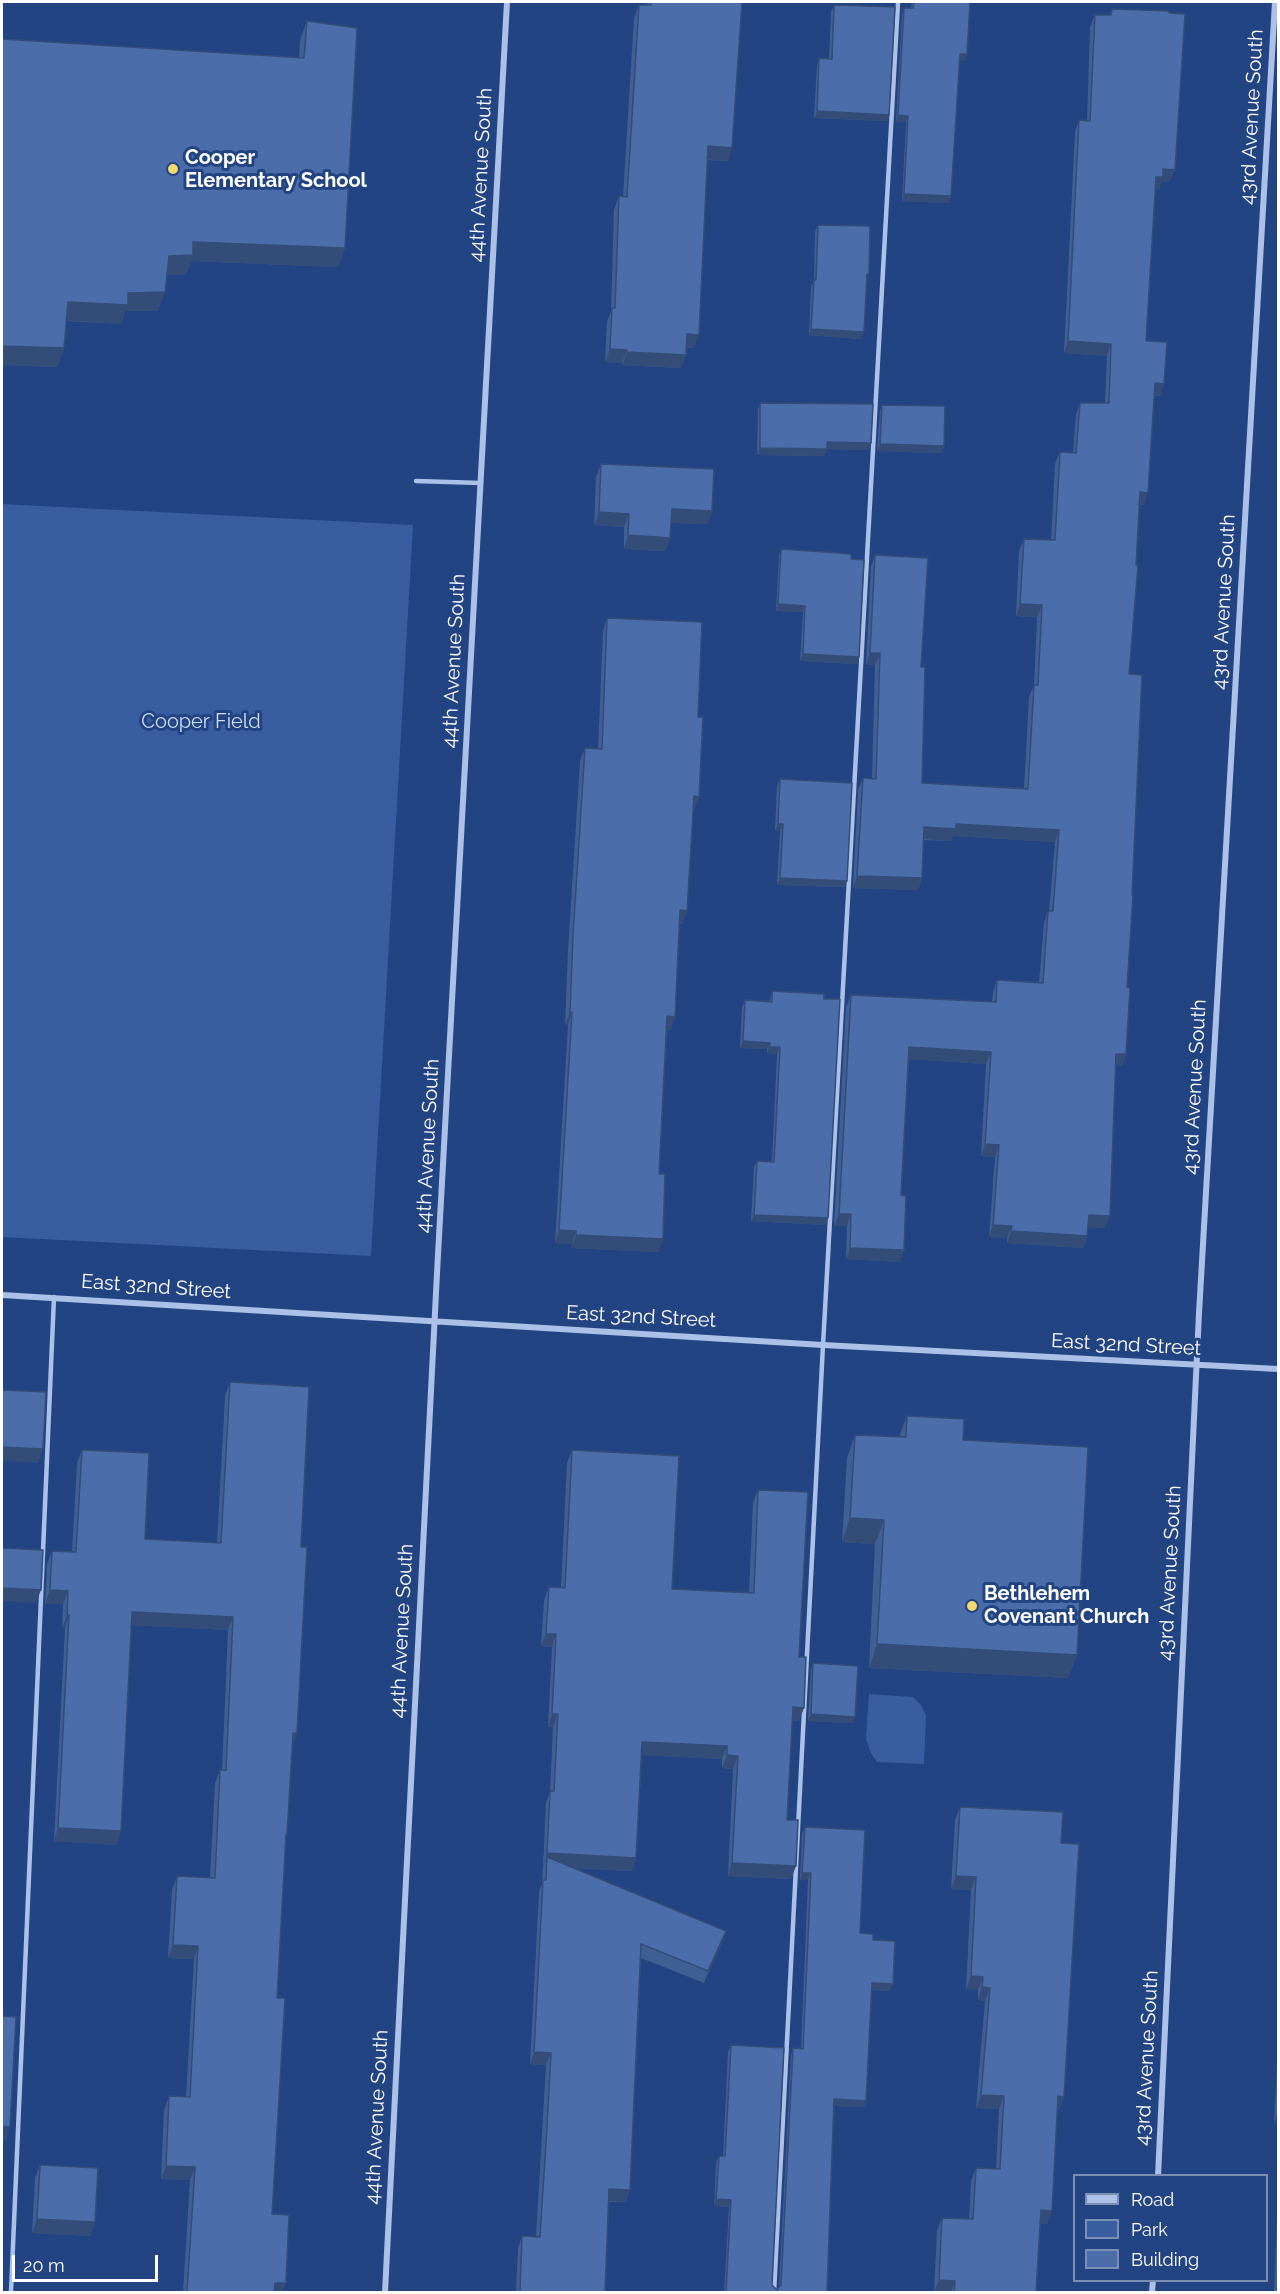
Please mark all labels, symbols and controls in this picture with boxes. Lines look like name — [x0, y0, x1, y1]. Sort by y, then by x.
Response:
street label: 43rd Avenue South — [1235, 29, 1269, 205]
street label: 44th Avenue South — [464, 87, 498, 263]
place label: Cooper Elementary School — [185, 146, 367, 193]
marker: Cooper Elementary School — [166, 162, 180, 176]
street label: 43rd Avenue South — [1207, 514, 1241, 690]
street label: 44th Avenue South — [437, 573, 471, 749]
park label: Cooper Field — [141, 710, 261, 734]
street label: 43rd Avenue South — [1178, 999, 1212, 1175]
street label: 44th Avenue South — [411, 1058, 445, 1234]
street label: East 32nd Street — [80, 1270, 232, 1304]
street label: East 32nd Street — [565, 1301, 717, 1333]
street label: East 32nd Street — [1050, 1329, 1202, 1361]
street label: 43rd Avenue South — [1153, 1485, 1187, 1661]
street label: 44th Avenue South — [385, 1543, 419, 1719]
place label: Bethlehem Covenant Church — [984, 1582, 1149, 1629]
marker: Bethlehem Covenant Church — [965, 1599, 979, 1613]
street label: 43rd Avenue South — [1130, 1970, 1164, 2146]
street label: 44th Avenue South — [360, 2029, 394, 2205]
legend — [1073, 2174, 1268, 2282]
text: Road — [1131, 2189, 1174, 2210]
text: Park — [1131, 2219, 1168, 2240]
scale bar — [15, 2243, 160, 2281]
text: Building — [1131, 2249, 1199, 2270]
text: 20 m — [23, 2255, 65, 2276]

